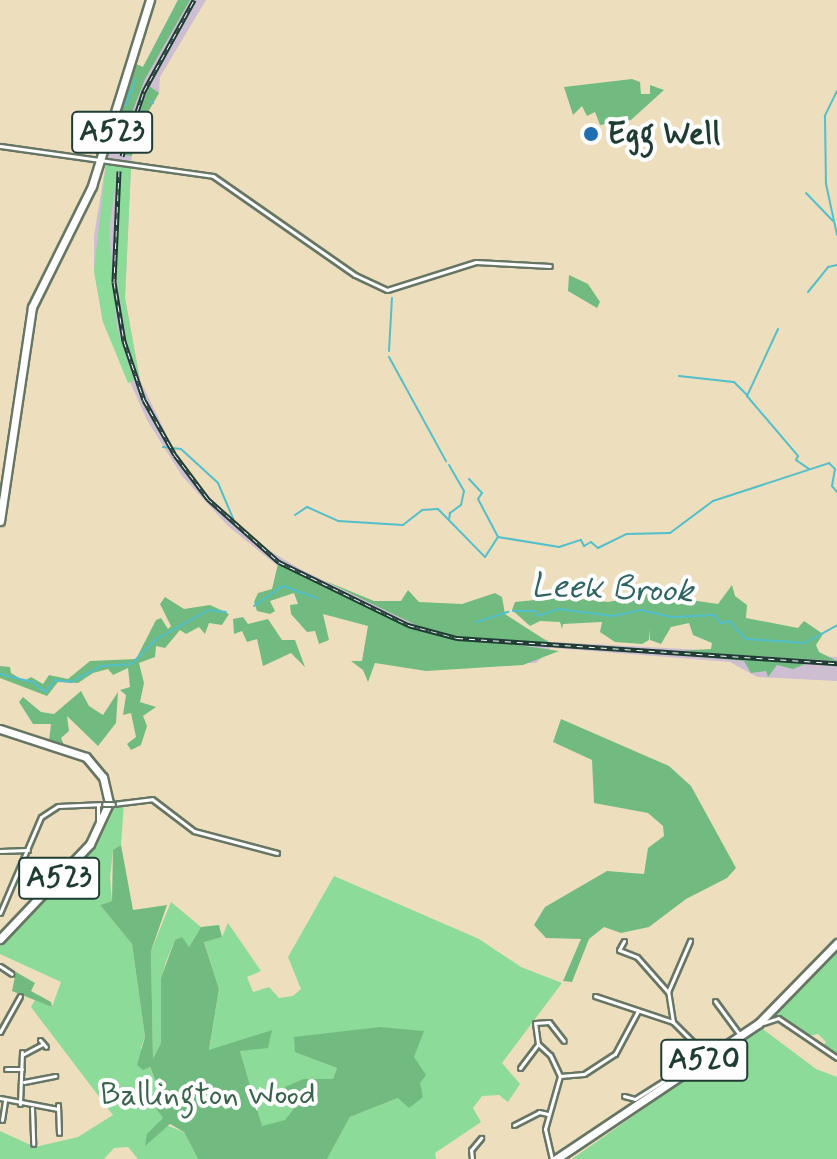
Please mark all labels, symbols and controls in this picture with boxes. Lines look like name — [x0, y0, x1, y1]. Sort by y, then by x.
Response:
road number: A523 — [70, 106, 154, 158]
place label: Egg Well — [607, 115, 721, 153]
marker: Egg Well — [582, 125, 600, 143]
water label: Leek Brook — [530, 566, 694, 612]
road number: A523 — [17, 852, 101, 904]
road number: A520 — [660, 1034, 748, 1086]
park label: Ballington Wood — [99, 1076, 317, 1114]

